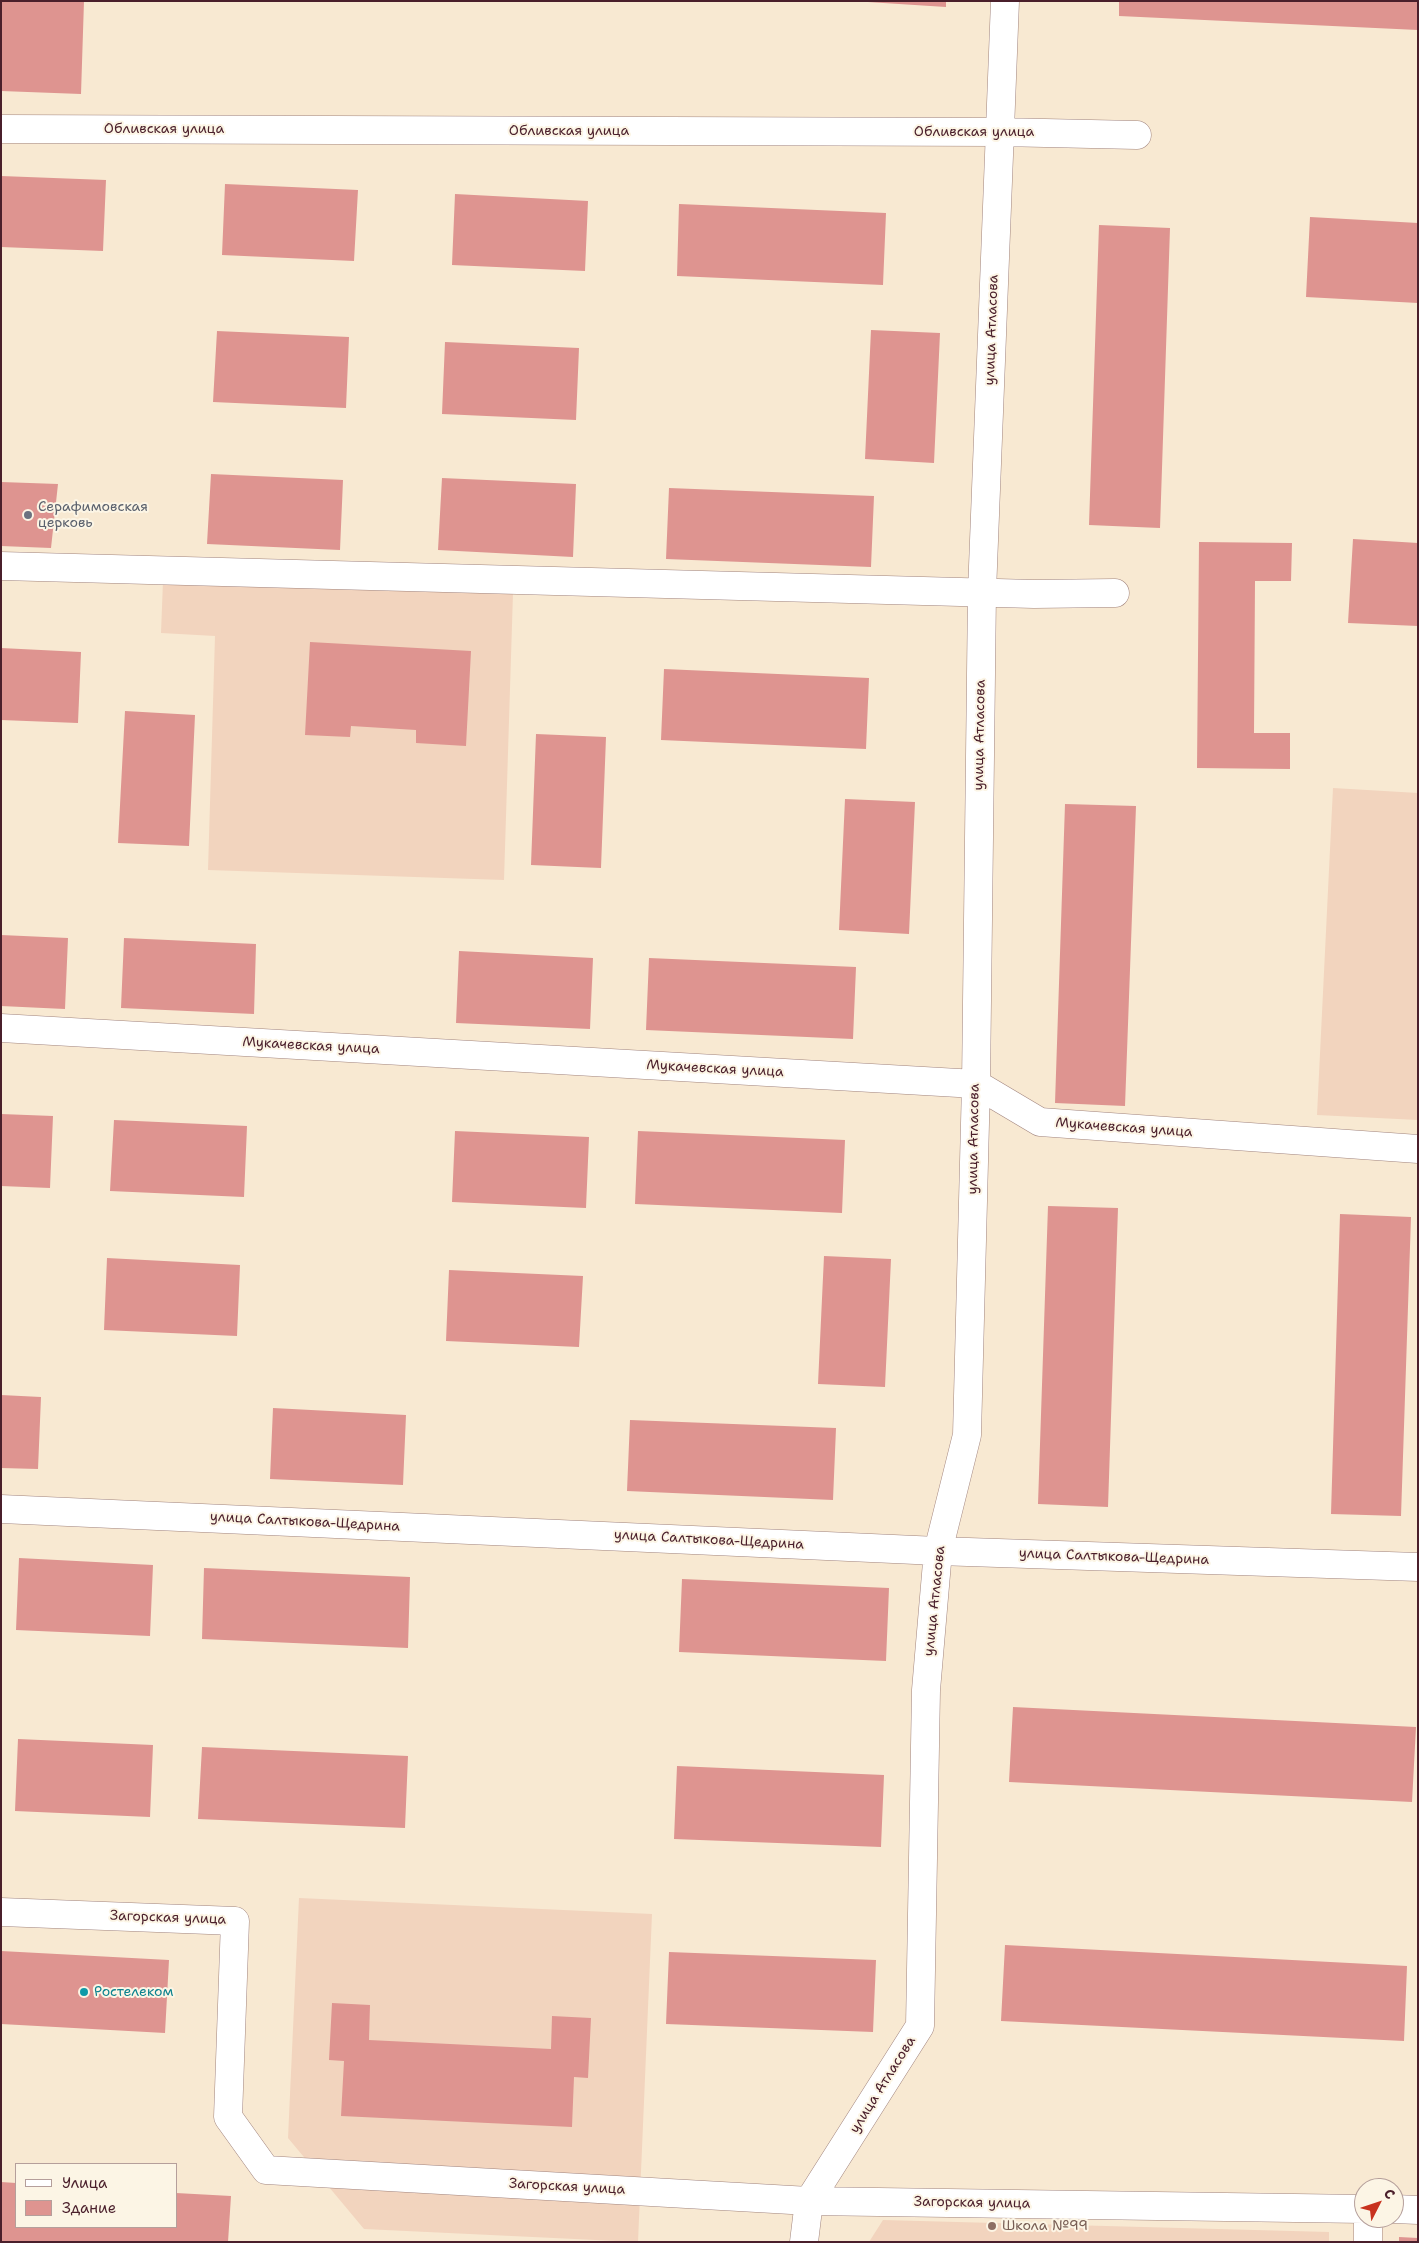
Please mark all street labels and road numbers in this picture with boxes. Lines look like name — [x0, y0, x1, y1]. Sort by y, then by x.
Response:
street label: Обливская улица — [104, 121, 224, 137]
street label: Обливская улица — [509, 123, 629, 139]
street label: Обливская улица — [914, 124, 1034, 140]
street label: улица Атласова — [982, 274, 1002, 386]
street label: улица Атласова — [971, 679, 989, 791]
street label: Мукачевская улица — [242, 1034, 380, 1058]
street label: Мукачевская улица — [646, 1057, 784, 1081]
street label: улица Атласова — [965, 1083, 983, 1195]
street label: Мукачевская улица — [1055, 1115, 1193, 1141]
street label: улица Салтыкова-Щедрина — [210, 1509, 400, 1535]
street label: улица Салтыкова-Щедрина — [614, 1527, 804, 1553]
street label: улица Атласова — [921, 1545, 949, 1657]
street label: улица Салтыкова-Щедрина — [1019, 1545, 1209, 1569]
street label: Загорская улица — [110, 1908, 226, 1928]
street label: улица Атласова — [846, 2034, 920, 2136]
street label: Загорская улица — [508, 2176, 626, 2198]
street label: Загорская улица — [914, 2194, 1030, 2212]

